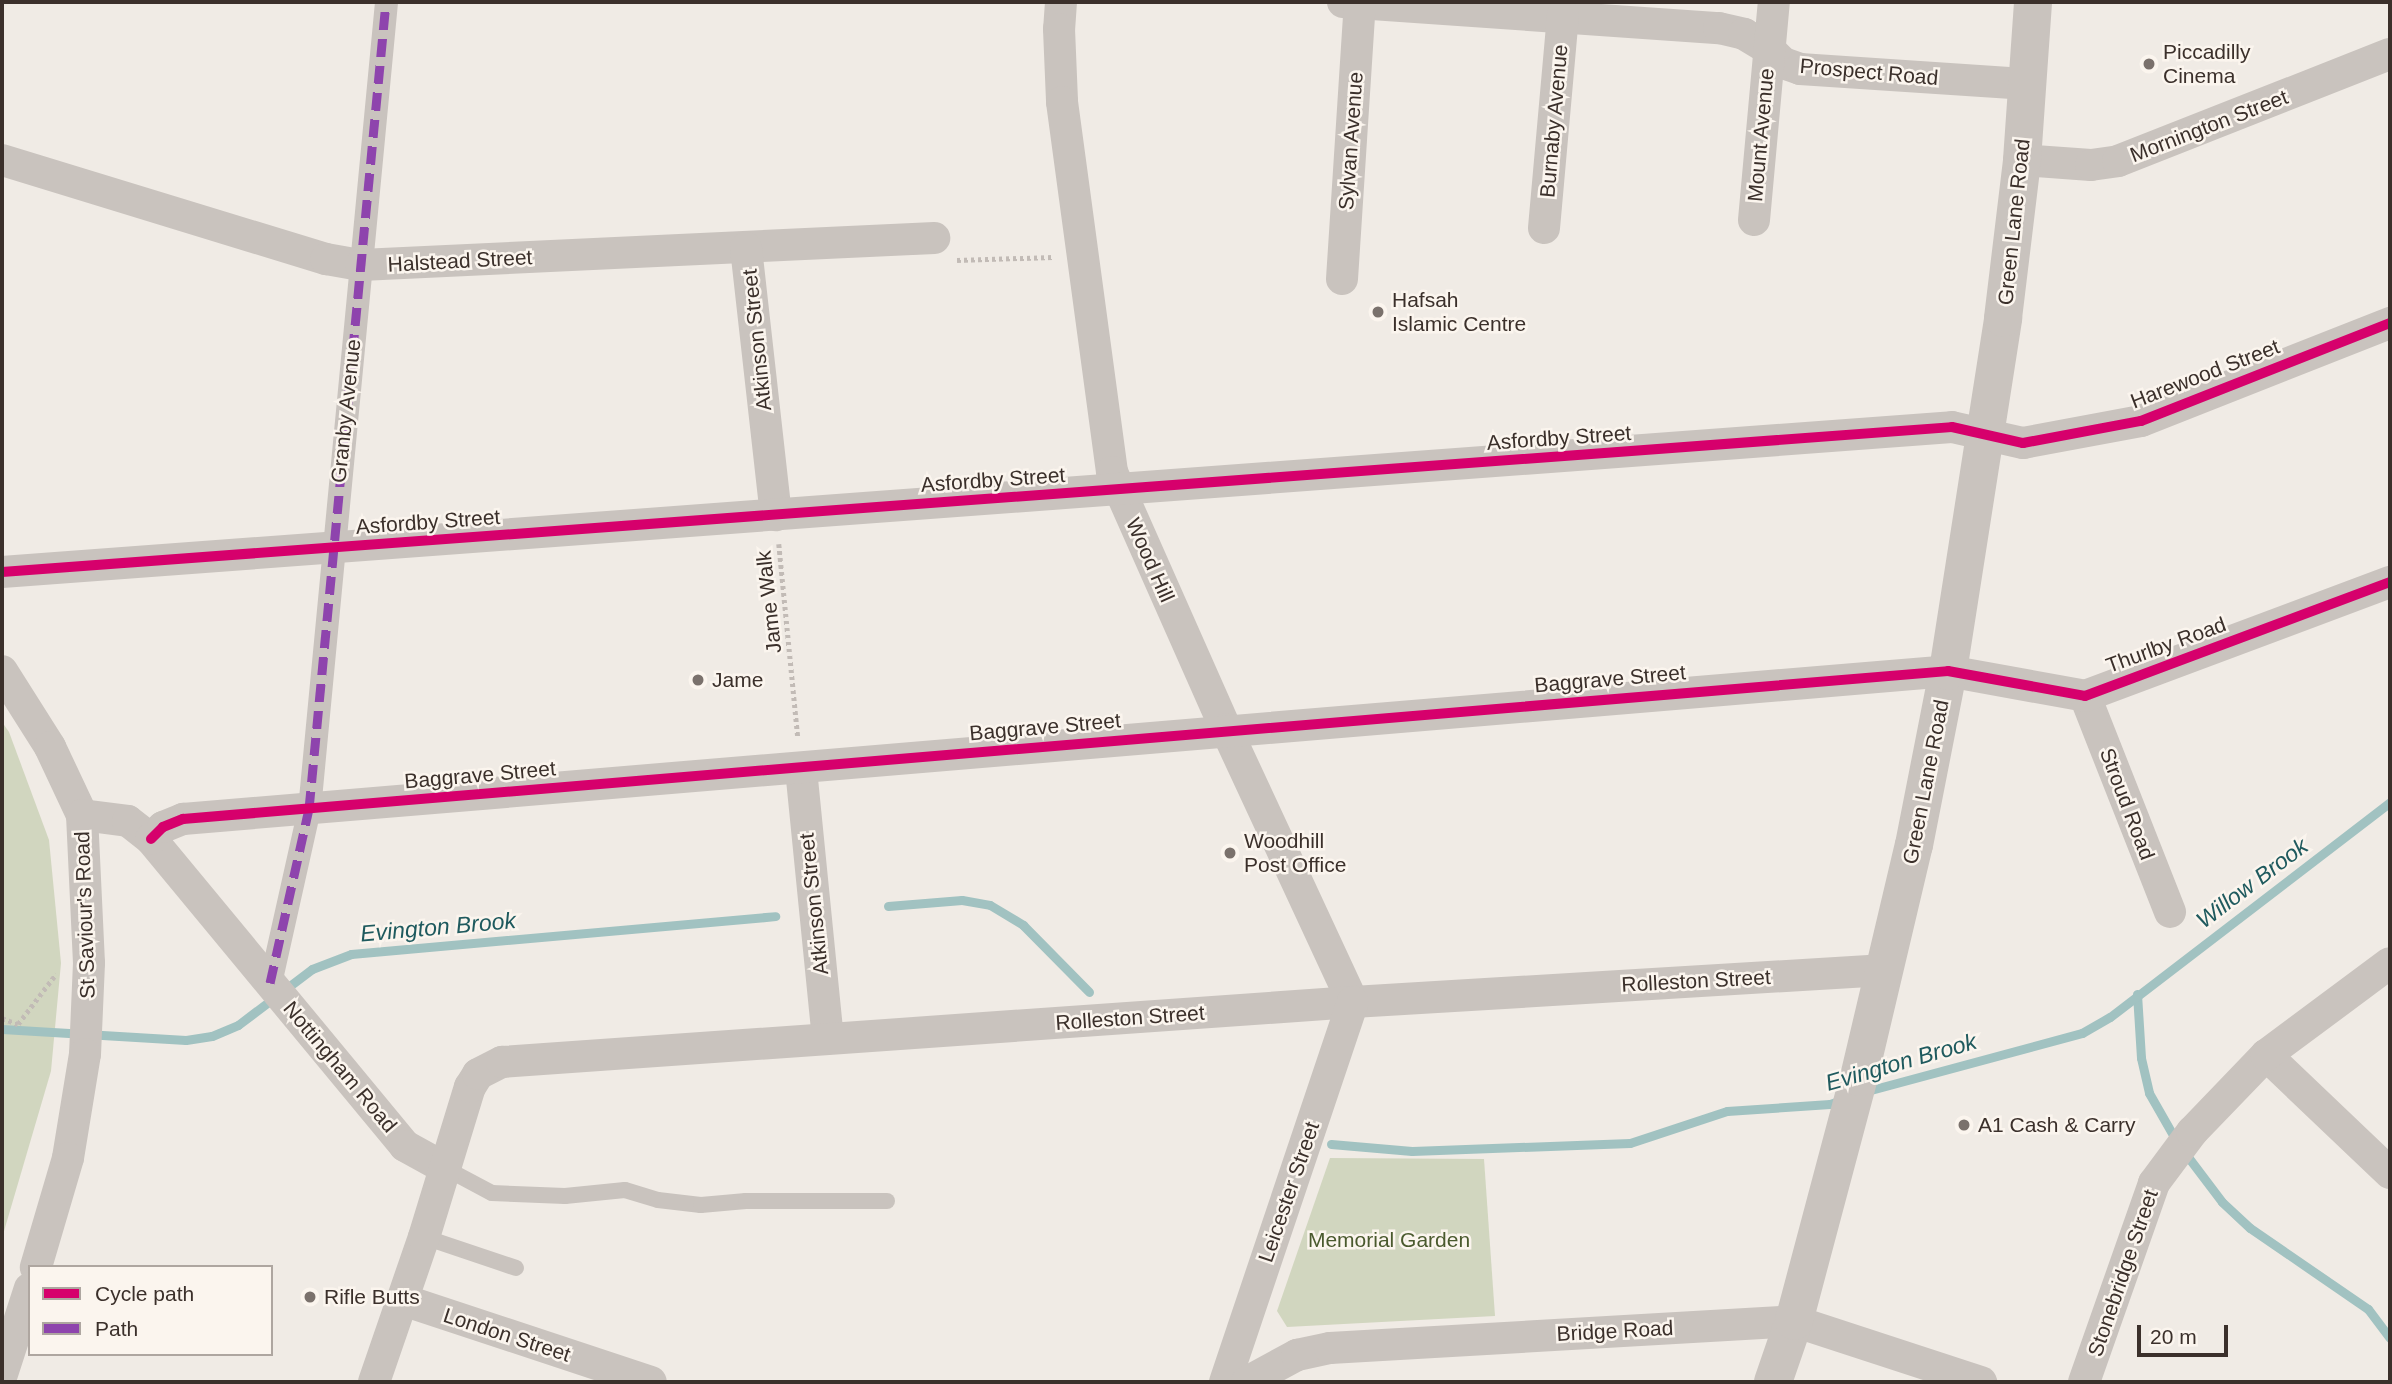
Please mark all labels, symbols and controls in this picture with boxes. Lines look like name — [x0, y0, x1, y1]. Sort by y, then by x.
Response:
place label: Piccadilly Cinema — [2163, 39, 2251, 89]
street label: Burnaby Avenue — [1535, 43, 1573, 199]
street label: Prospect Road — [1799, 53, 1939, 91]
marker: Piccadilly Cinema — [2141, 56, 2157, 72]
street label: Mount Avenue — [1743, 67, 1779, 203]
street label: Sylvan Avenue — [1334, 70, 1368, 212]
street label: Mornington Street — [2127, 84, 2291, 168]
street label: Green Lane Road — [1993, 138, 2035, 306]
street label: Halstead Street — [387, 245, 533, 277]
street label: Atkinson Street — [737, 268, 777, 412]
place label: Hafsah Islamic Centre — [1392, 287, 1526, 337]
marker: Hafsah Islamic Centre — [1370, 304, 1386, 320]
street label: Harewood Street — [2127, 334, 2283, 414]
street label: Granby Avenue — [326, 337, 366, 485]
street label: Asfordby Street — [1486, 420, 1632, 456]
street label: Asfordby Street — [920, 462, 1066, 498]
street label: Asfordby Street — [355, 504, 501, 540]
street label: Wood Hill — [1120, 514, 1180, 606]
street label: Jame Walk — [751, 549, 787, 655]
street label: Thurlby Road — [2102, 612, 2230, 678]
street label: Baggrave Street — [1533, 660, 1687, 698]
place label: Jame — [712, 667, 763, 693]
marker: Jame — [690, 672, 706, 688]
street label: Green Lane Road — [1898, 698, 1954, 866]
street label: Baggrave Street — [968, 708, 1122, 746]
street label: Stroud Road — [2094, 744, 2160, 864]
street label: Baggrave Street — [403, 756, 557, 794]
place label: Woodhill Post Office — [1244, 828, 1346, 878]
street label: St Saviour's Road — [69, 831, 101, 999]
street label: Atkinson Street — [794, 832, 834, 976]
water label: Willow Brook — [2191, 832, 2313, 934]
marker: Woodhill Post Office — [1222, 845, 1238, 861]
water label: Evington Brook — [359, 906, 517, 948]
street label: Rolleston Street — [1621, 965, 1771, 997]
street label: Nottingham Road — [278, 996, 402, 1138]
street label: Rolleston Street — [1055, 1000, 1205, 1036]
water label: Evington Brook — [1822, 1027, 1980, 1097]
place label: A1 Cash & Carry — [1978, 1112, 2136, 1138]
marker: A1 Cash & Carry — [1956, 1117, 1972, 1133]
street label: Leicester Street — [1253, 1118, 1325, 1266]
street label: Stonebridge Street — [2083, 1186, 2163, 1360]
park label: Memorial Garden — [1308, 1227, 1470, 1253]
legend — [28, 1265, 273, 1356]
text: Cycle path — [95, 1282, 194, 1305]
place label: Rifle Butts — [324, 1284, 420, 1310]
marker: Rifle Butts — [302, 1289, 318, 1305]
street label: London Street — [440, 1303, 574, 1367]
scale bar — [2140, 1310, 2231, 1354]
street label: Bridge Road — [1556, 1315, 1674, 1347]
text: Path — [95, 1317, 138, 1340]
text: 20 m — [2150, 1325, 2197, 1348]

